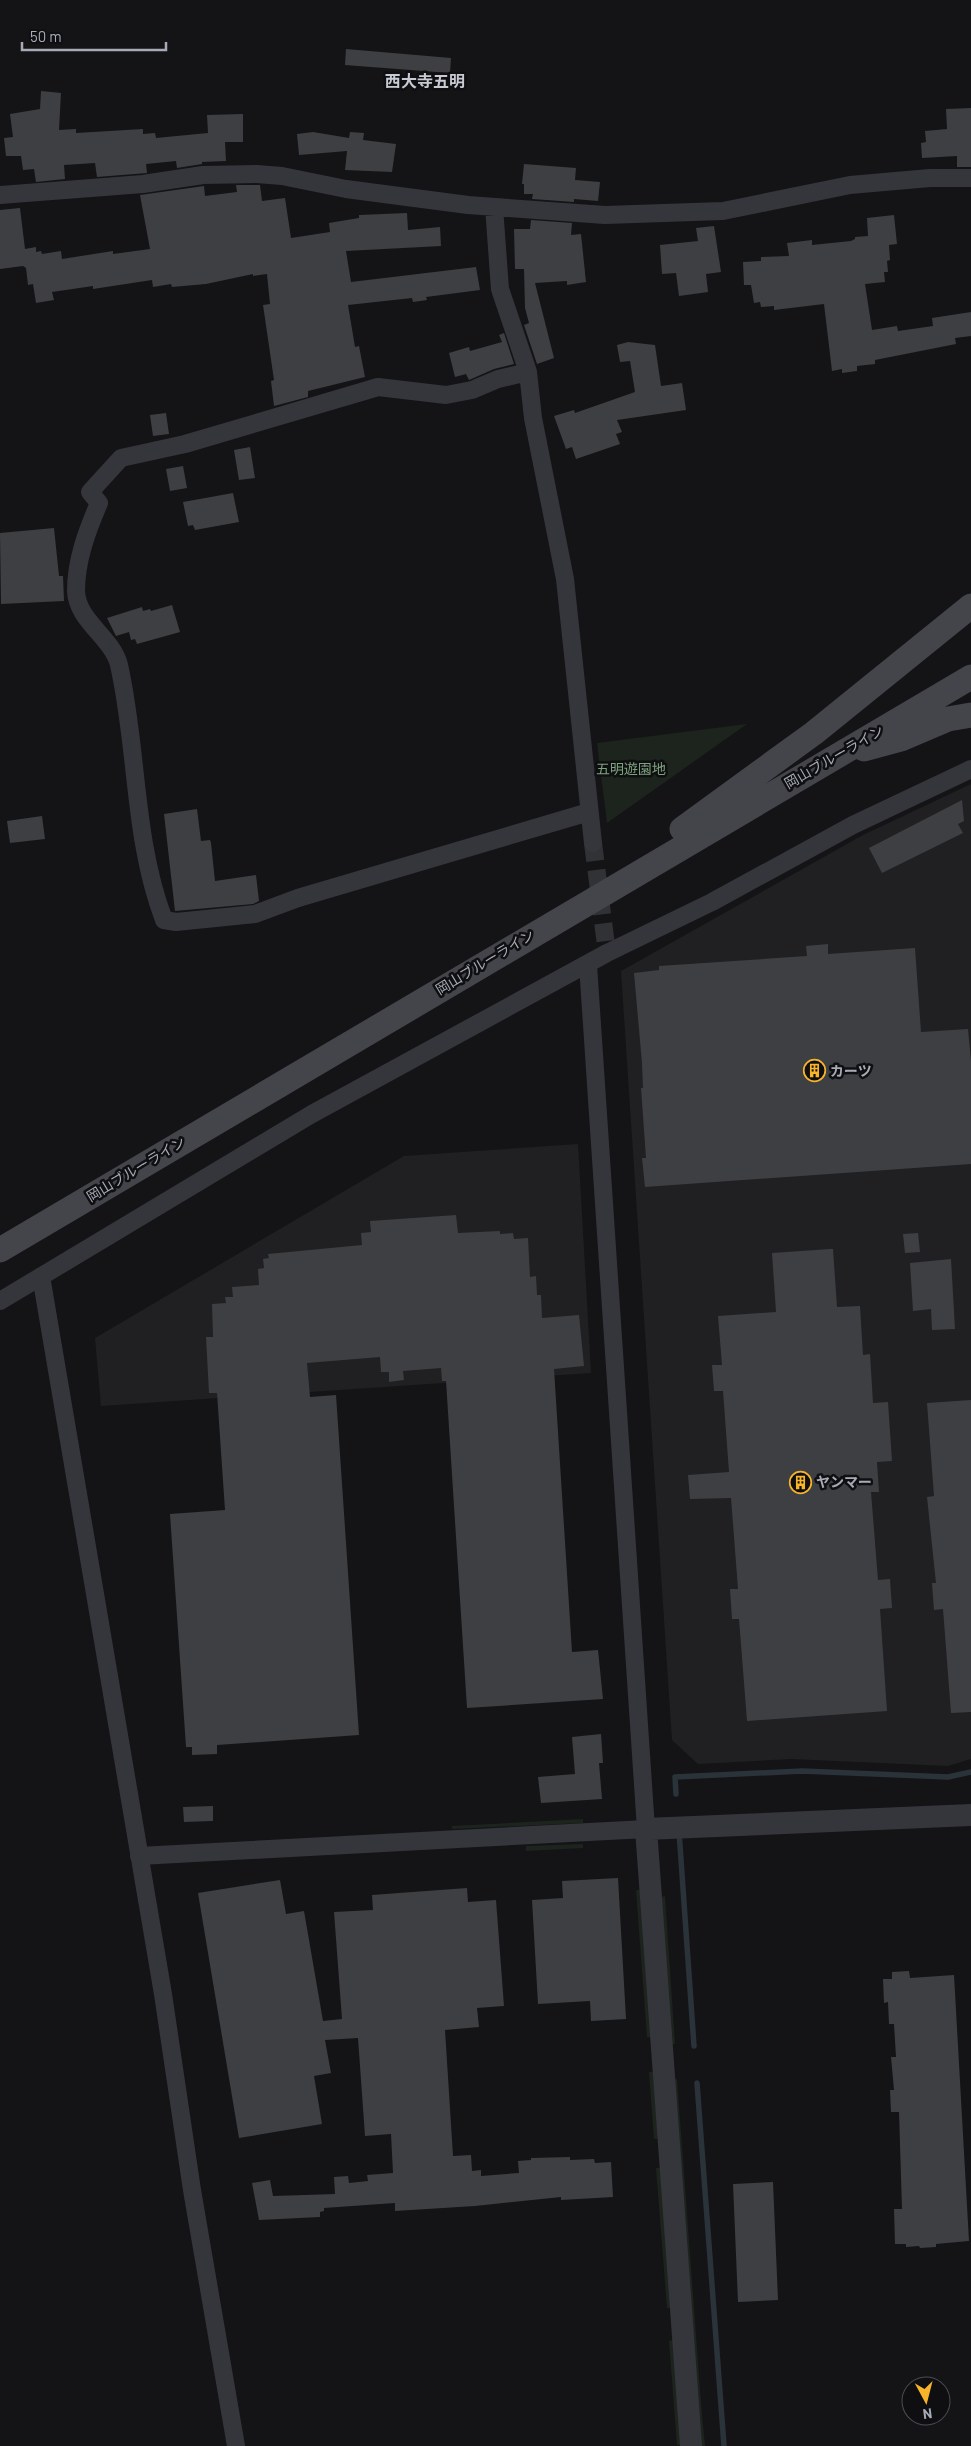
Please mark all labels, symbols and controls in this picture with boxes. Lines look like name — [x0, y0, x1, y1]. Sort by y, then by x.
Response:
scale bar — [22, 20, 166, 52]
text: 50 m — [30, 27, 62, 45]
district label: 西大寺五明 — [385, 71, 465, 90]
street label: 岡山ブルーライン — [781, 721, 886, 792]
park label: 五明遊園地 — [596, 760, 666, 777]
street label: 岡山ブルーライン — [432, 925, 537, 998]
building icon: カーツ — [802, 1059, 826, 1083]
place label: カーツ — [830, 1062, 872, 1079]
street label: 岡山ブルーライン — [83, 1132, 188, 1205]
building icon: ヤンマー — [788, 1470, 812, 1494]
place label: ヤンマー — [816, 1473, 872, 1490]
north arrow — [901, 2376, 951, 2426]
text: N — [922, 2405, 933, 2423]

